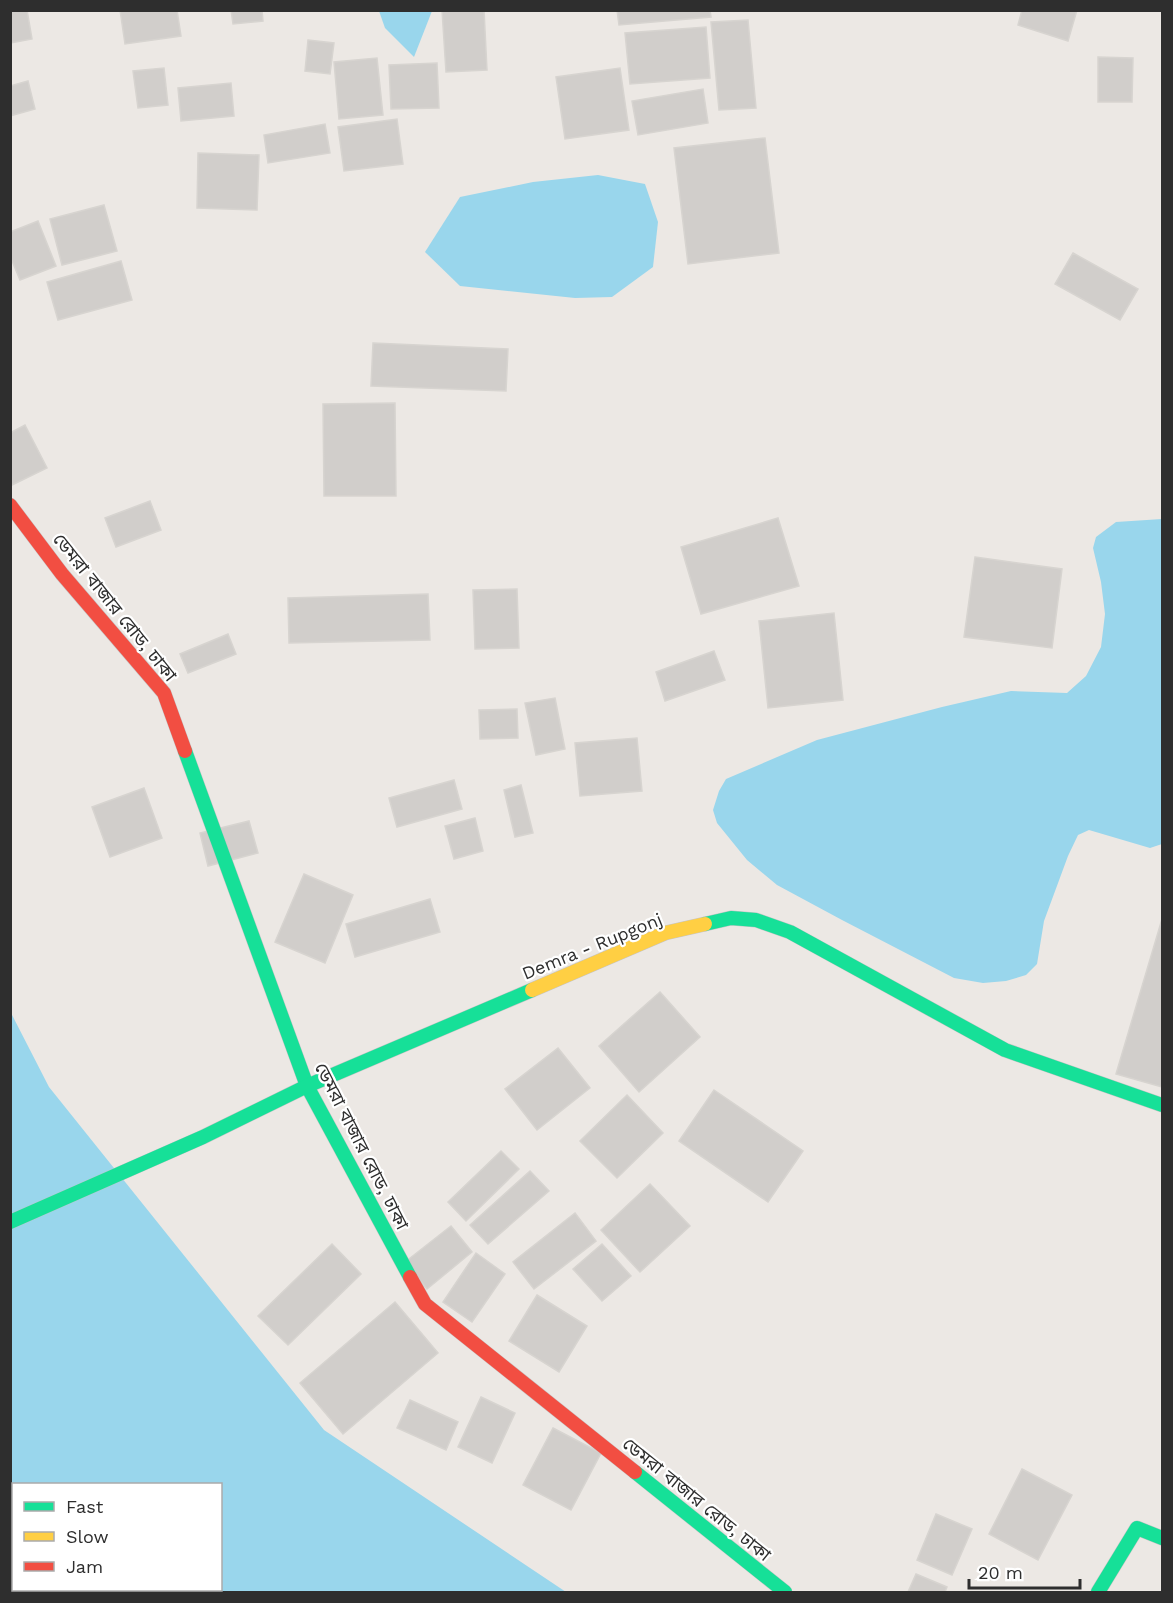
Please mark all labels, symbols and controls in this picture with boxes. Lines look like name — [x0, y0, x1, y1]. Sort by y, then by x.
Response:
street label: ডেমরা বাজার রোড, ঢাকা — [49, 529, 181, 685]
street label: Demra - Rupgonj — [519, 908, 665, 984]
street label: ডেমরা বাজার রোড, ঢাকা — [311, 1059, 413, 1233]
street label: ডেমরা বাজার রোড, ঢাকা — [619, 1433, 775, 1565]
legend — [12, 1483, 222, 1591]
text: Fast — [66, 1496, 104, 1517]
text: Slow — [66, 1526, 109, 1547]
scale bar — [969, 1552, 1080, 1590]
text: Jam — [66, 1556, 103, 1577]
text: 20 m — [978, 1562, 1023, 1583]

